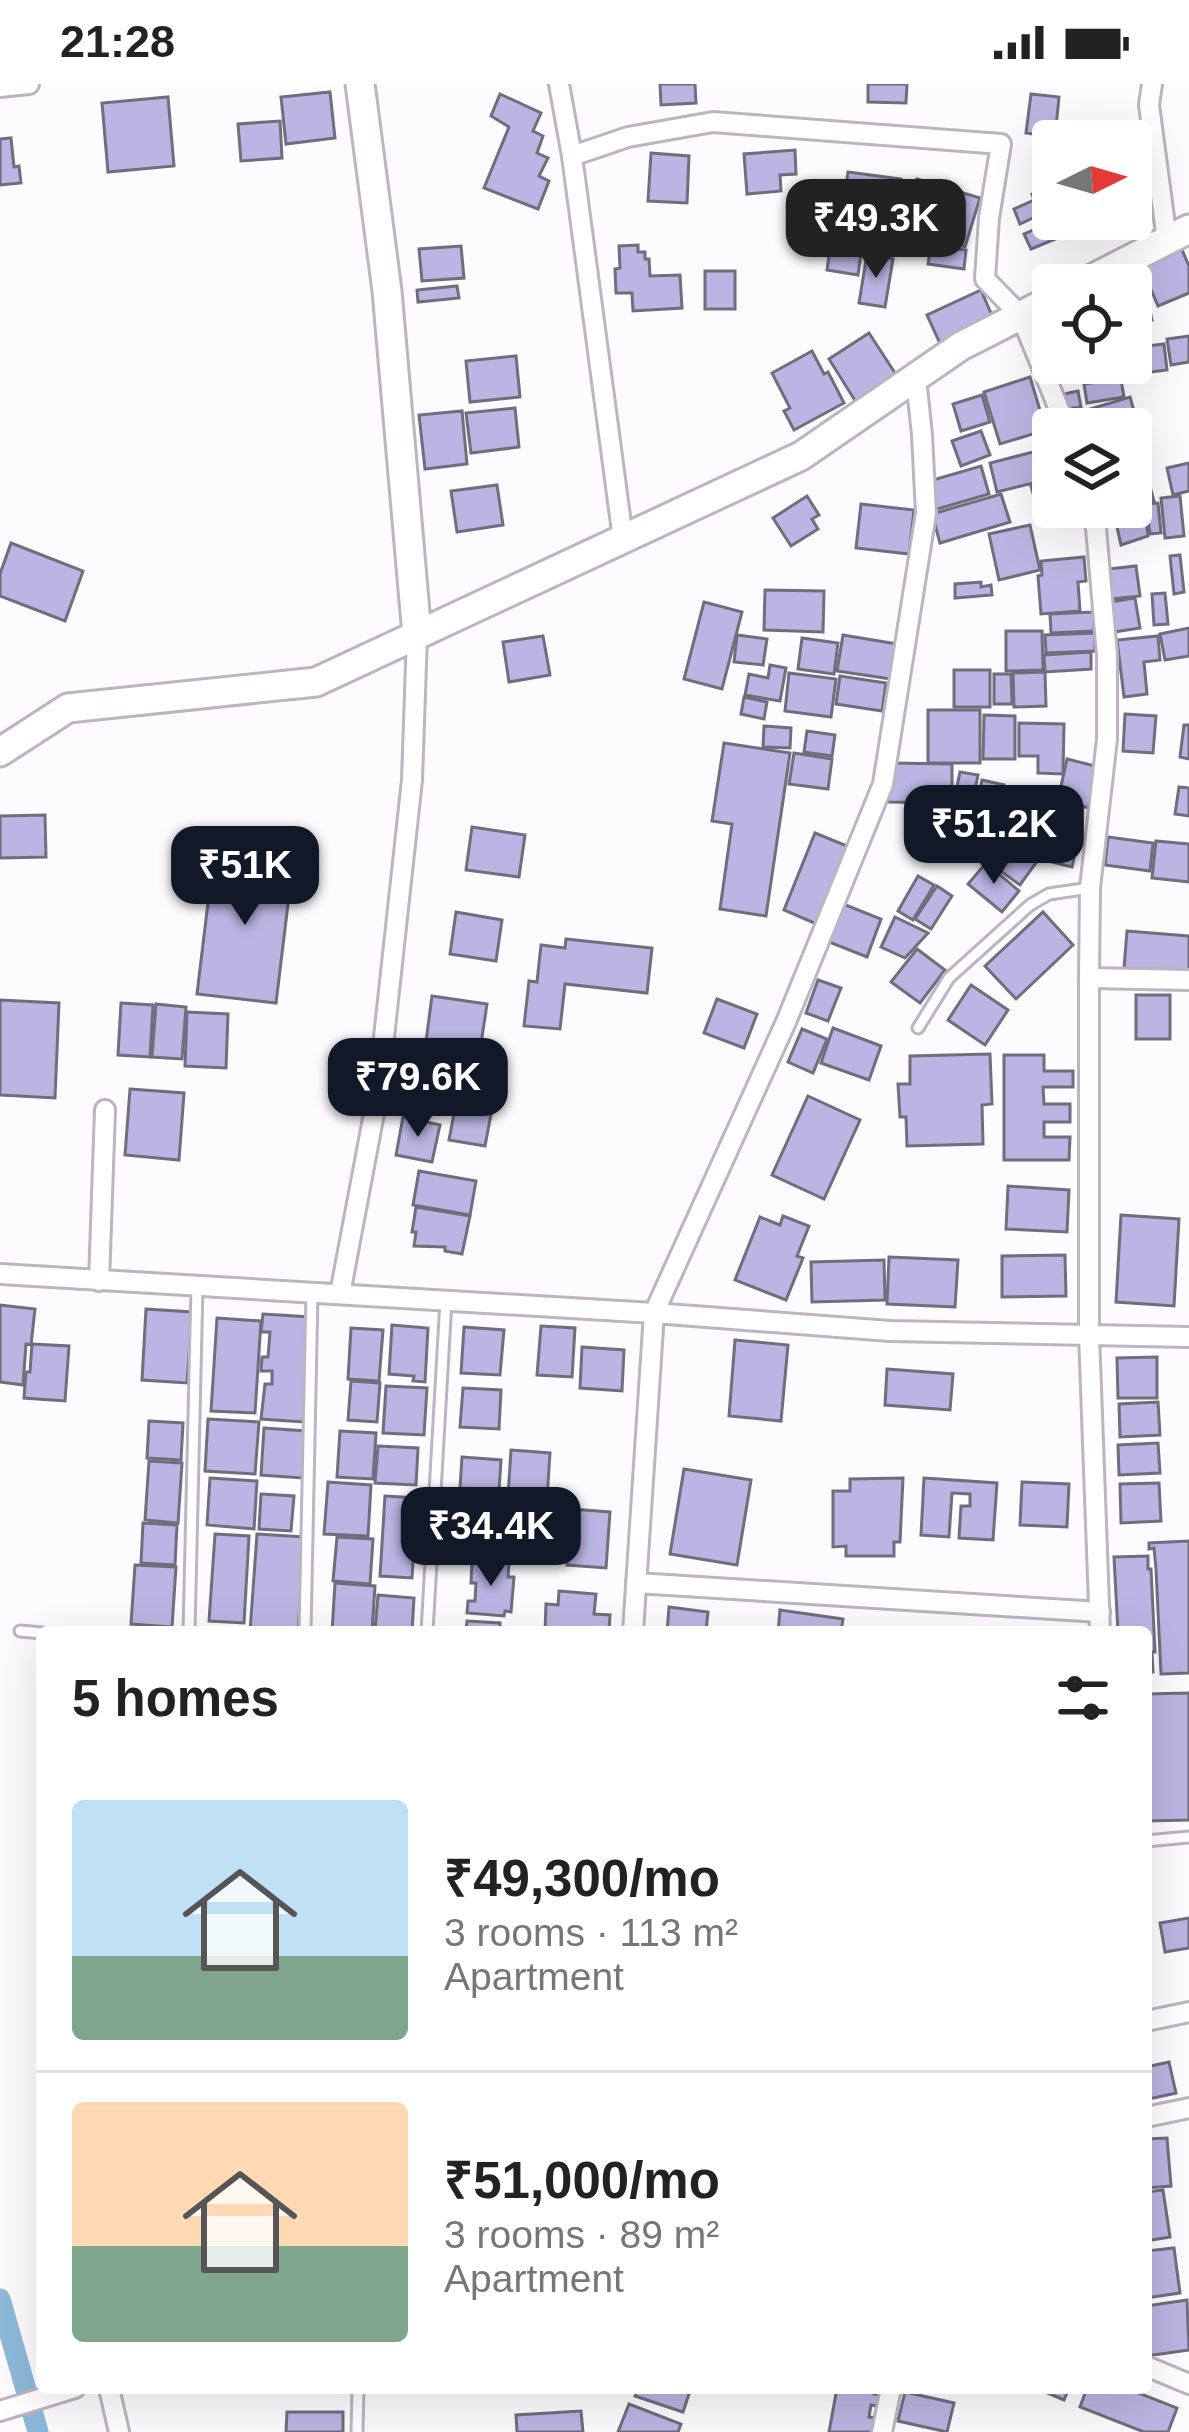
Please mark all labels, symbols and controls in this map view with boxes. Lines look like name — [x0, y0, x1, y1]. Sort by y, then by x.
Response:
text: 21:28 — [60, 16, 175, 67]
north arrow — [1032, 120, 1152, 240]
map controls — [1032, 120, 1152, 528]
pin: ₹49.3K — [778, 179, 974, 281]
text: ₹49.3K — [813, 196, 939, 239]
button: locate — [1032, 264, 1152, 384]
button: layers — [1032, 408, 1152, 528]
pin: ₹51.2K — [896, 785, 1092, 887]
text: ₹51.2K — [931, 802, 1057, 845]
pin: ₹51K — [174, 826, 316, 928]
text: ₹51K — [198, 843, 292, 886]
pin: ₹79.6K — [320, 1038, 516, 1140]
text: ₹79.6K — [355, 1055, 481, 1098]
pin: ₹34.4K — [393, 1487, 589, 1589]
text: ₹34.4K — [428, 1504, 554, 1547]
icon: filters — [1050, 1665, 1116, 1731]
text: 5 homes — [72, 1670, 279, 1727]
icon: home — [168, 1848, 312, 1992]
text: ₹49,300/mo — [444, 1850, 720, 1907]
text: 3 rooms · 113 m² — [444, 1911, 738, 1954]
text: Apartment — [444, 1955, 624, 1998]
icon: home — [168, 2150, 312, 2294]
text: ₹51,000/mo — [444, 2152, 720, 2209]
text: 3 rooms · 89 m² — [444, 2213, 719, 2256]
text: Apartment — [444, 2257, 624, 2300]

